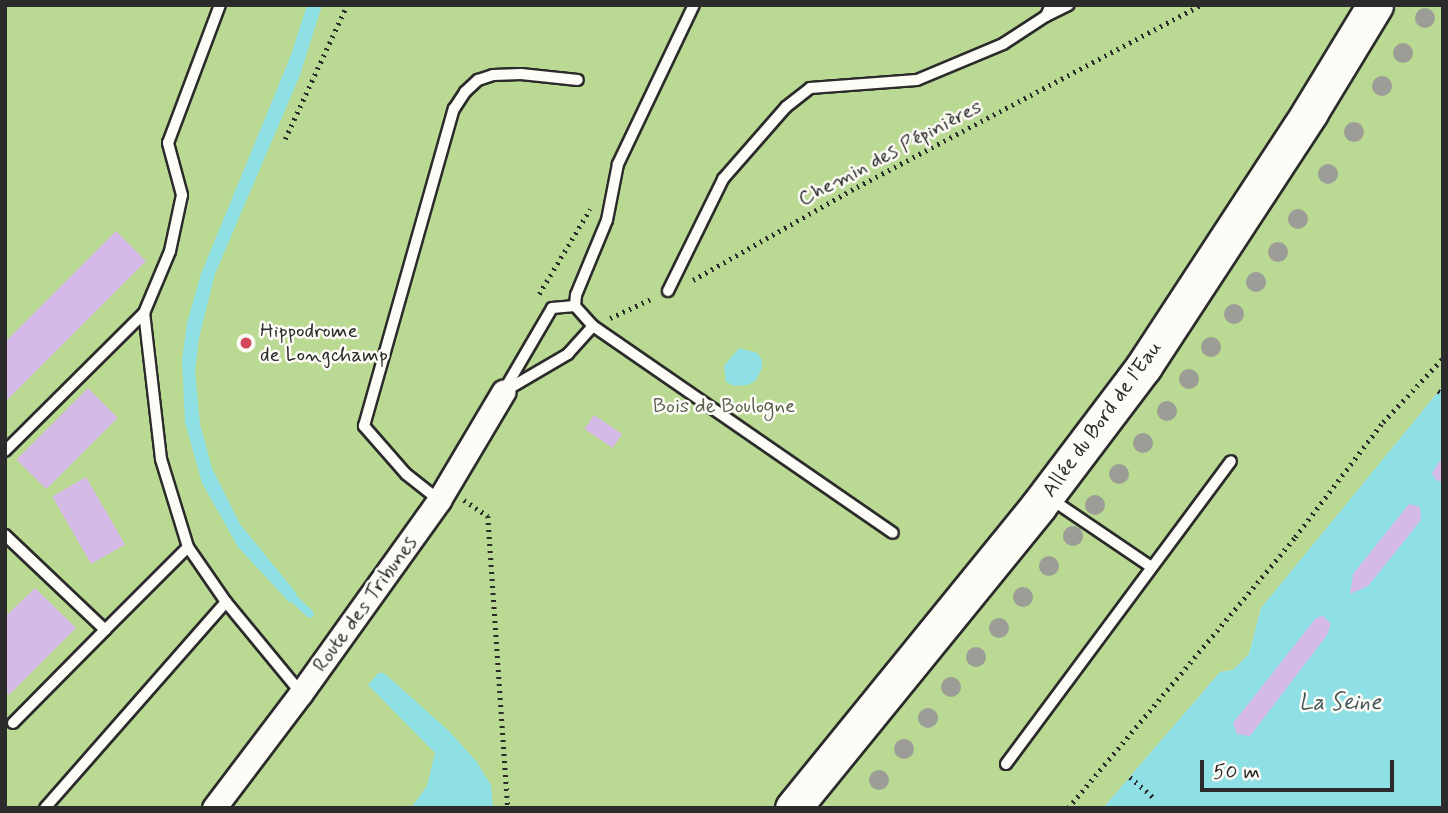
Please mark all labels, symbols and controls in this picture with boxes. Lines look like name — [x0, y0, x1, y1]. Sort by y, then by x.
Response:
street label: Chemin des Pépinières — [794, 94, 986, 212]
place label: Hippodrome de Longchamp — [260, 318, 387, 368]
street label: Allée du Bord de l'Eau — [1036, 334, 1168, 504]
marker: Hippodrome de Longchamp — [238, 335, 254, 351]
park label: Bois de Boulogne — [653, 393, 795, 419]
street label: Route des Tribunes — [308, 533, 422, 675]
water label: La Seine — [1298, 689, 1382, 717]
scale bar — [1203, 746, 1397, 790]
text: 50 m — [1213, 758, 1260, 786]

